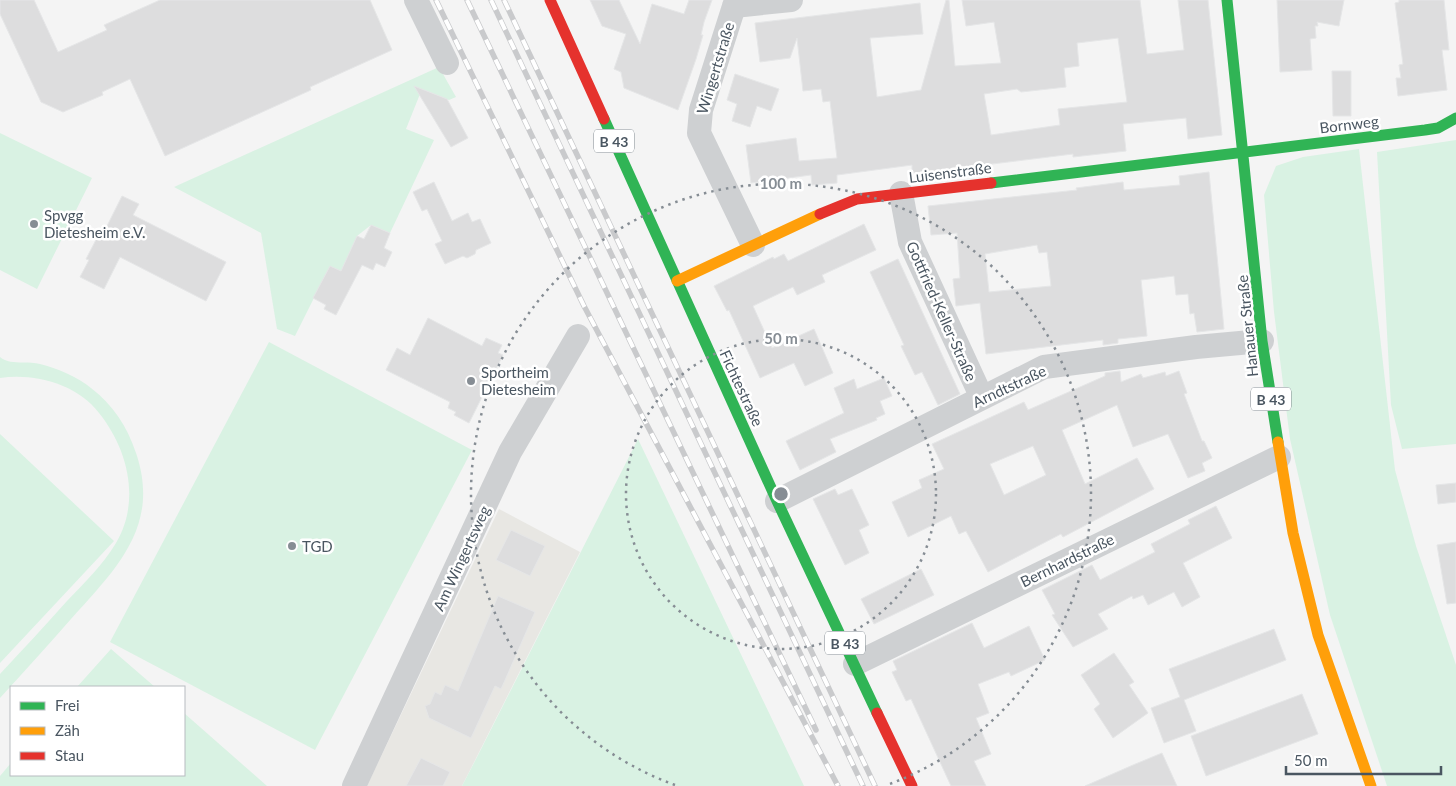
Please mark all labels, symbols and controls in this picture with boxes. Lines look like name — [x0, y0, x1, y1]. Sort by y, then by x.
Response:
street label: Wingertstraße — [692, 20, 738, 116]
street label: Bornweg — [1318, 111, 1380, 137]
road number: B 43 — [594, 130, 634, 152]
street label: Luisenstraße — [908, 158, 993, 186]
text: 100 m — [760, 174, 802, 192]
place label: Spvgg Dietesheim e.V. — [44, 206, 146, 241]
marker: Spvgg Dietesheim e.V. — [28, 218, 40, 230]
street label: Gottfried-Keller-Straße — [903, 238, 981, 384]
street label: Hanauer Straße — [1233, 274, 1261, 378]
text: 50 m — [764, 329, 798, 347]
street label: Fichtestraße — [717, 347, 768, 429]
street label: Arndtstraße — [969, 361, 1049, 411]
place label: Sportheim Dietesheim — [481, 363, 556, 398]
marker: Sportheim Dietesheim — [465, 375, 477, 387]
road number: B 43 — [1251, 388, 1291, 410]
centre of rings — [772, 485, 790, 503]
street label: Am Wingertsweg — [429, 502, 493, 613]
street label: Bernhardstraße — [1017, 530, 1117, 590]
place label: TGD — [302, 537, 333, 555]
marker: TGD — [286, 540, 298, 552]
road number: B 43 — [825, 632, 865, 654]
legend — [10, 686, 185, 776]
text: Frei — [55, 696, 80, 714]
text: Zäh — [55, 721, 80, 739]
scale bar — [1286, 744, 1441, 776]
text: Stau — [55, 746, 84, 764]
text: 50 m — [1294, 751, 1328, 769]

